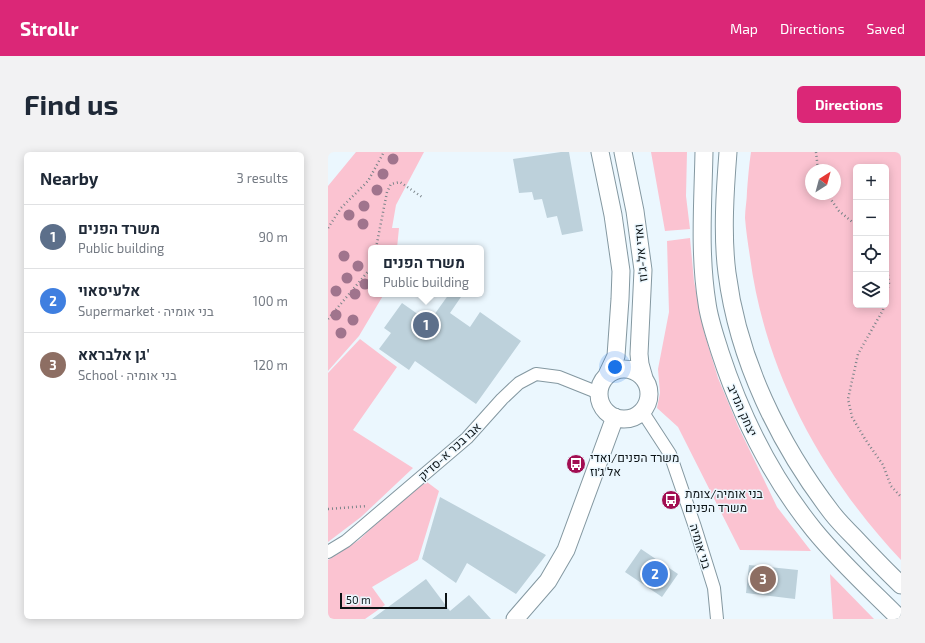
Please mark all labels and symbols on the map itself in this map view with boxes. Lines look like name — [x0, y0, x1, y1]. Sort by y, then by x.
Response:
north arrow — [805, 164, 841, 200]
street label: ואדי אל-ג'וז — [631, 224, 649, 282]
pin: 1 — [413, 310, 439, 340]
your location — [605, 357, 625, 377]
street label: יצחק הנדיב — [725, 382, 761, 438]
street label: אבו בכר א-סדיק — [415, 419, 483, 483]
place label: משרד הפנים/ואדי אל ג׳וז — [590, 450, 679, 478]
bus stop icon: משרד הפנים/ואדי אל ג׳וז — [565, 453, 587, 475]
place label: בני אומיה/צומת משרד הפנים — [685, 486, 764, 514]
bus stop icon: בני אומיה/צומת משרד הפנים — [660, 489, 682, 511]
street label: בני אומיה — [688, 522, 715, 571]
pin: 2 — [642, 559, 668, 589]
pin: 3 — [750, 564, 776, 594]
scale bar — [340, 591, 447, 610]

